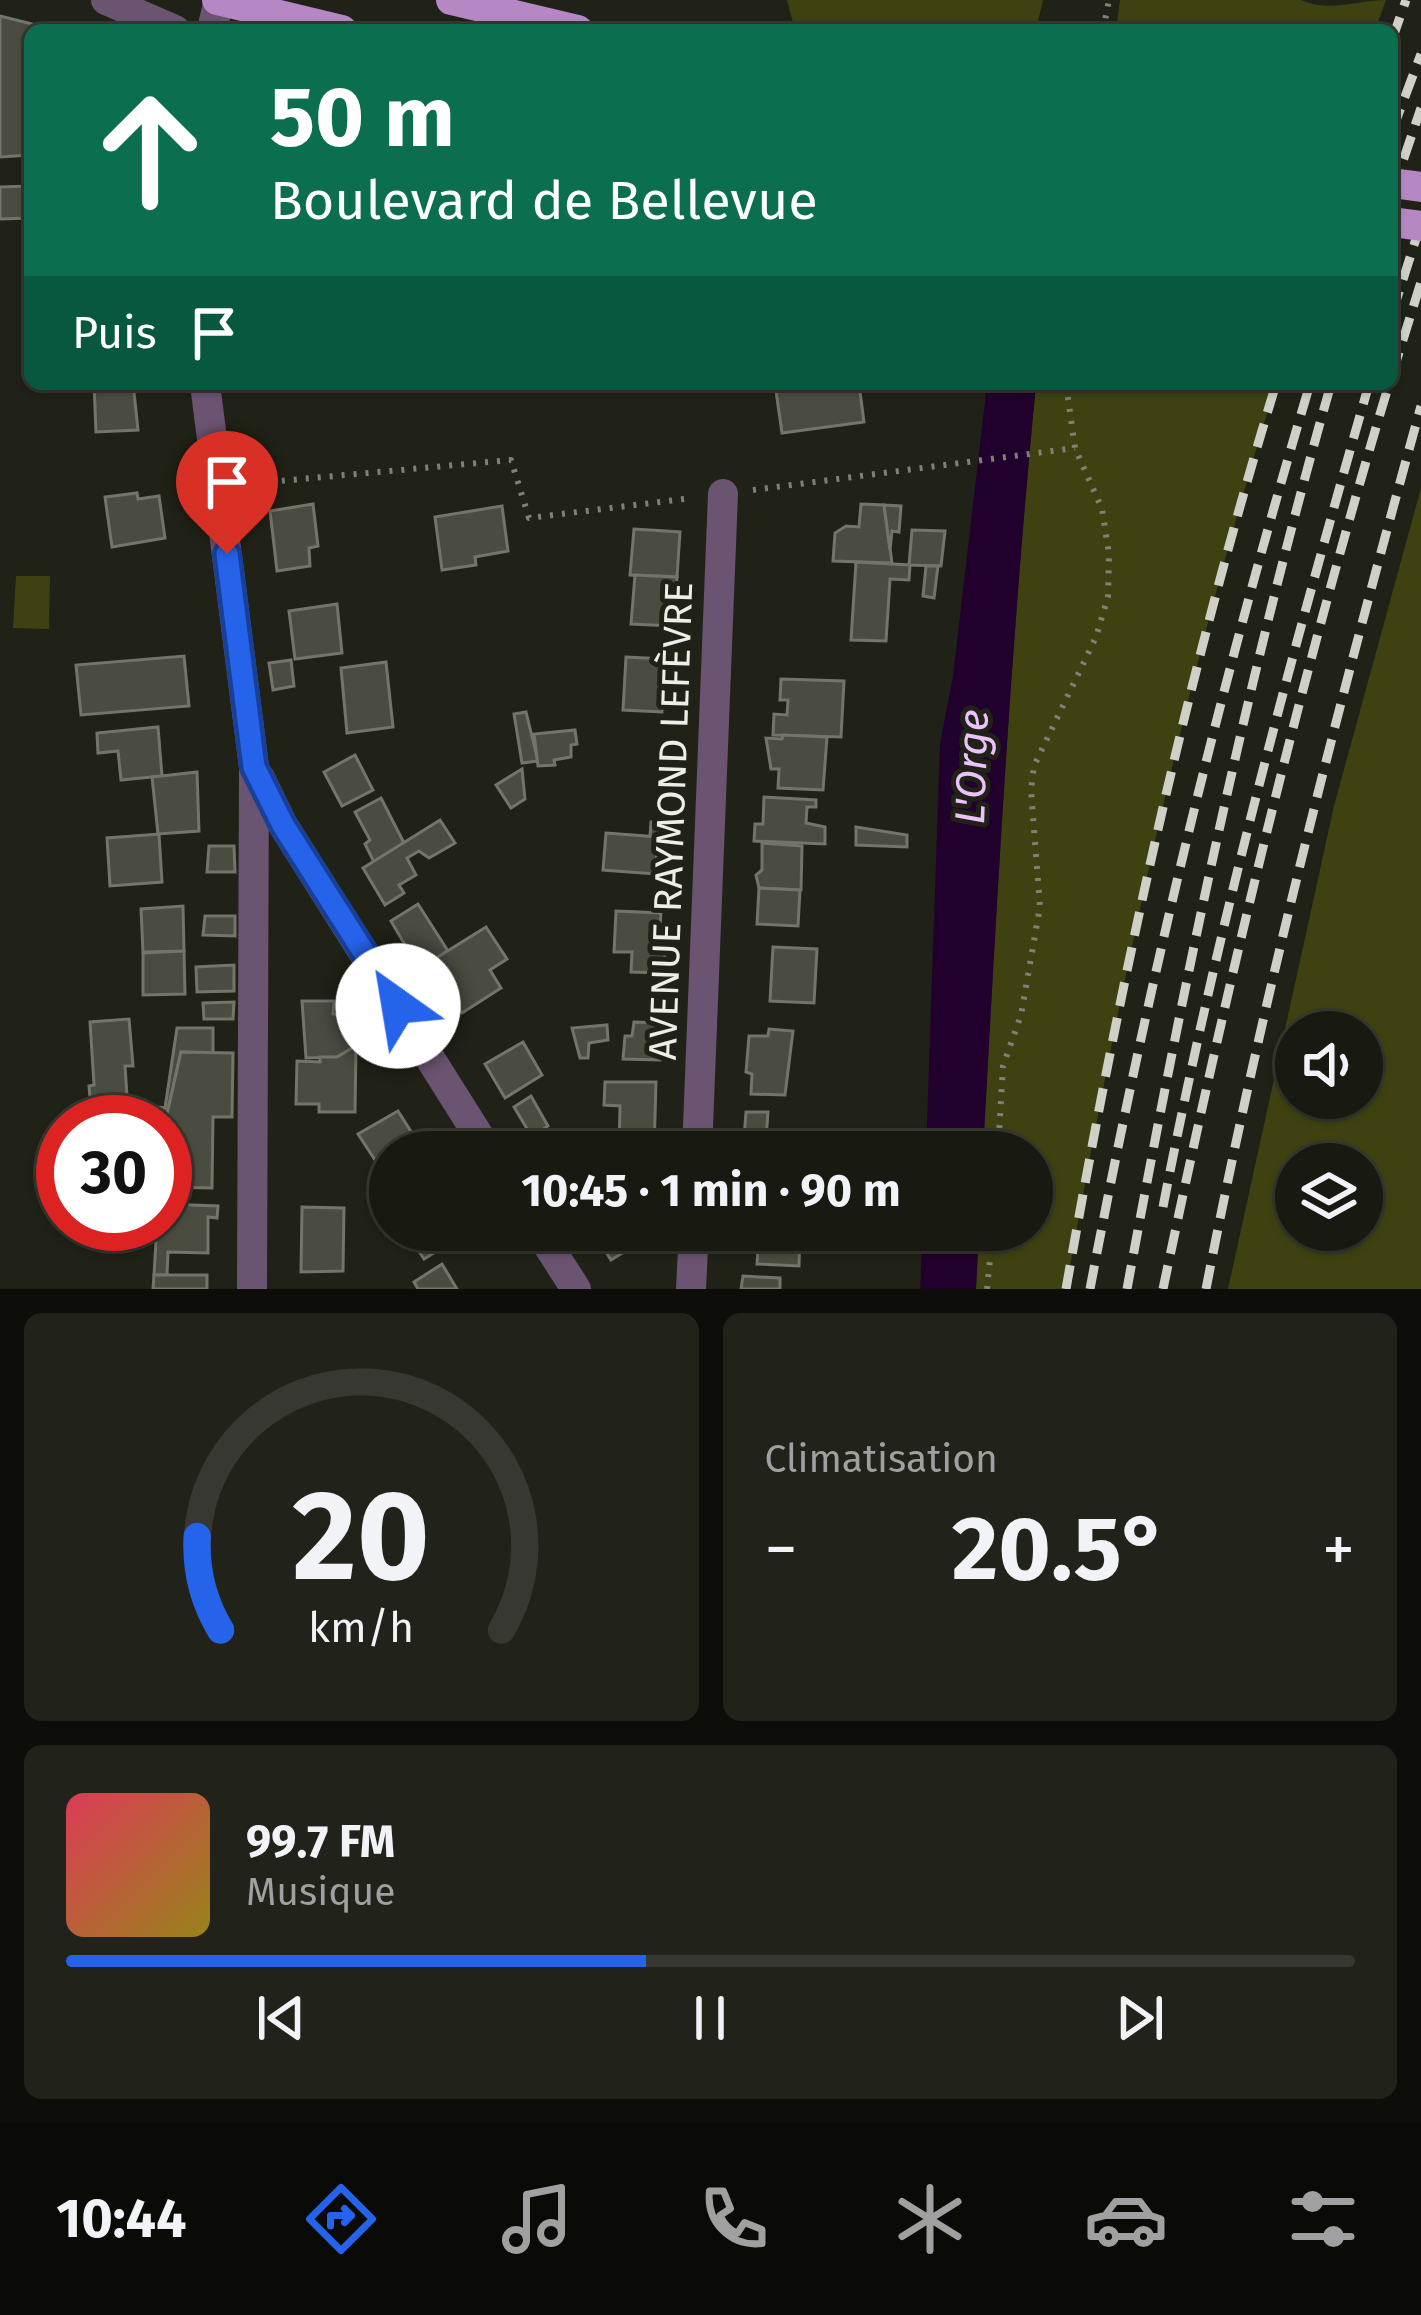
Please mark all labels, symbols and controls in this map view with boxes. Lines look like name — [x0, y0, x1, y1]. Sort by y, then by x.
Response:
text: 50 m — [270, 67, 455, 168]
icon: ahead — [72, 72, 228, 228]
text: Boulevard de Bellevue — [270, 169, 818, 233]
icon: arrive — [181, 300, 247, 366]
text: Puis — [72, 306, 157, 360]
pin — [176, 431, 278, 554]
icon: arrive — [194, 449, 260, 515]
street label: AVENUE RAYMOND LEFÈVRE — [640, 581, 702, 1061]
water label: L'Orge — [945, 709, 999, 825]
position arrow — [335, 943, 461, 1069]
map controls — [1275, 1011, 1383, 1251]
button: sound — [1275, 1011, 1383, 1119]
speed limit sign: 30 — [36, 1095, 192, 1251]
button: layers — [1275, 1143, 1383, 1251]
text: 10:45 · 1 min · 90 m — [521, 1164, 901, 1218]
text: Climatisation — [765, 1436, 998, 1482]
text: 20 — [292, 1462, 430, 1612]
text: 20.5° — [952, 1495, 1168, 1603]
text: − — [765, 1510, 798, 1589]
text: + — [1322, 1510, 1355, 1589]
text: km/h — [308, 1602, 414, 1653]
text: 99.7 FM — [246, 1815, 395, 1869]
text: Musique — [246, 1869, 396, 1915]
icon: previous — [248, 1985, 314, 2051]
icon: pause — [677, 1985, 743, 2051]
icon: next — [1107, 1985, 1173, 2051]
icon: directions — [299, 2177, 383, 2261]
icon: music — [495, 2177, 579, 2261]
icon: phone — [692, 2177, 776, 2261]
icon: climate — [888, 2177, 972, 2261]
icon: car — [1084, 2177, 1168, 2261]
icon: filters — [1281, 2177, 1365, 2261]
text: 10:44 — [56, 2187, 187, 2251]

